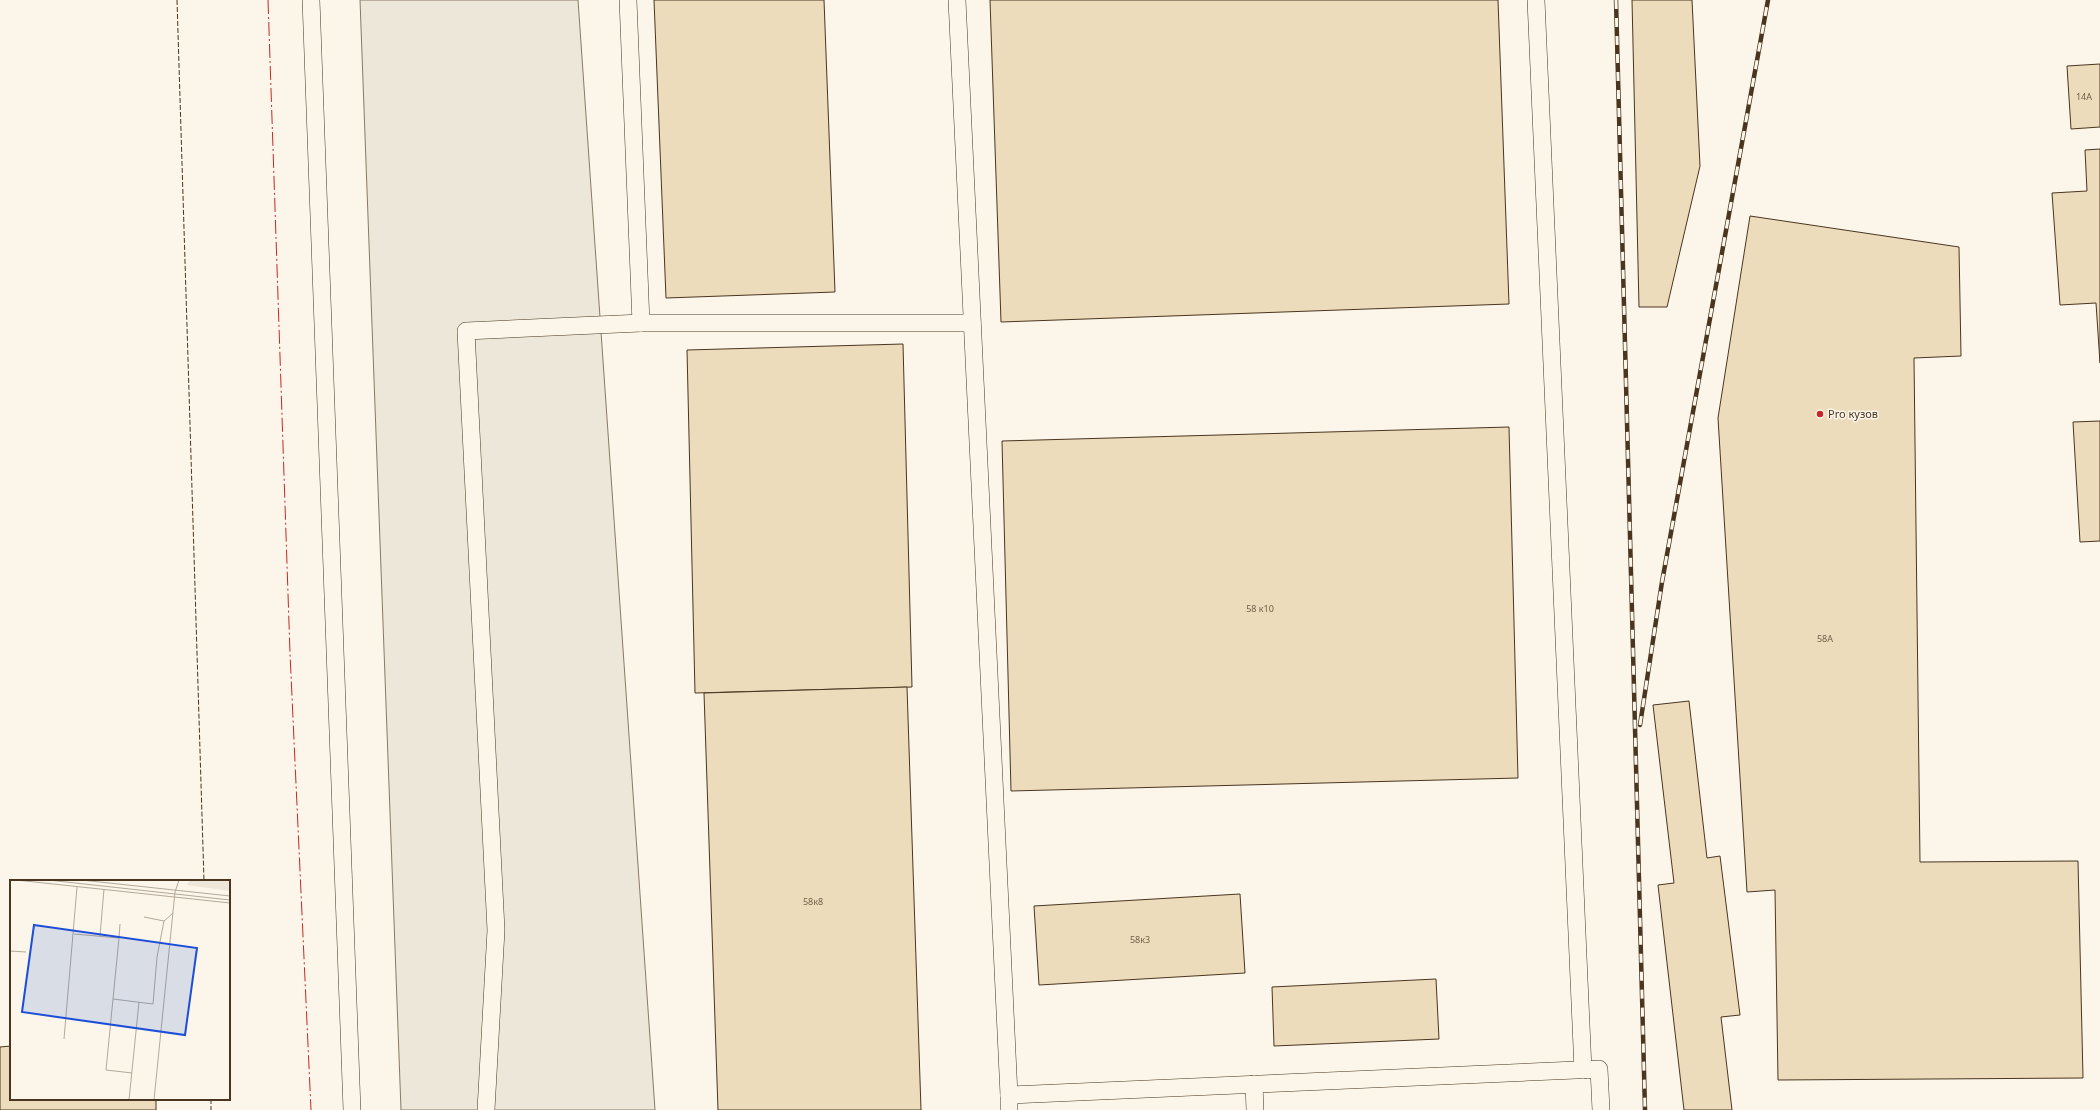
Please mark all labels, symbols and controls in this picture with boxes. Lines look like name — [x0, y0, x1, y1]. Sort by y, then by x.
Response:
house number: 14А — [2076, 90, 2092, 103]
place label: Pro кузов — [1828, 406, 1878, 421]
marker: Pro кузов — [1815, 409, 1825, 419]
house number: 58 к10 — [1246, 602, 1274, 615]
house number: 58А — [1817, 632, 1833, 645]
inset map — [10, 880, 230, 1100]
house number: 58к8 — [803, 895, 823, 908]
house number: 58к3 — [1130, 933, 1150, 946]

